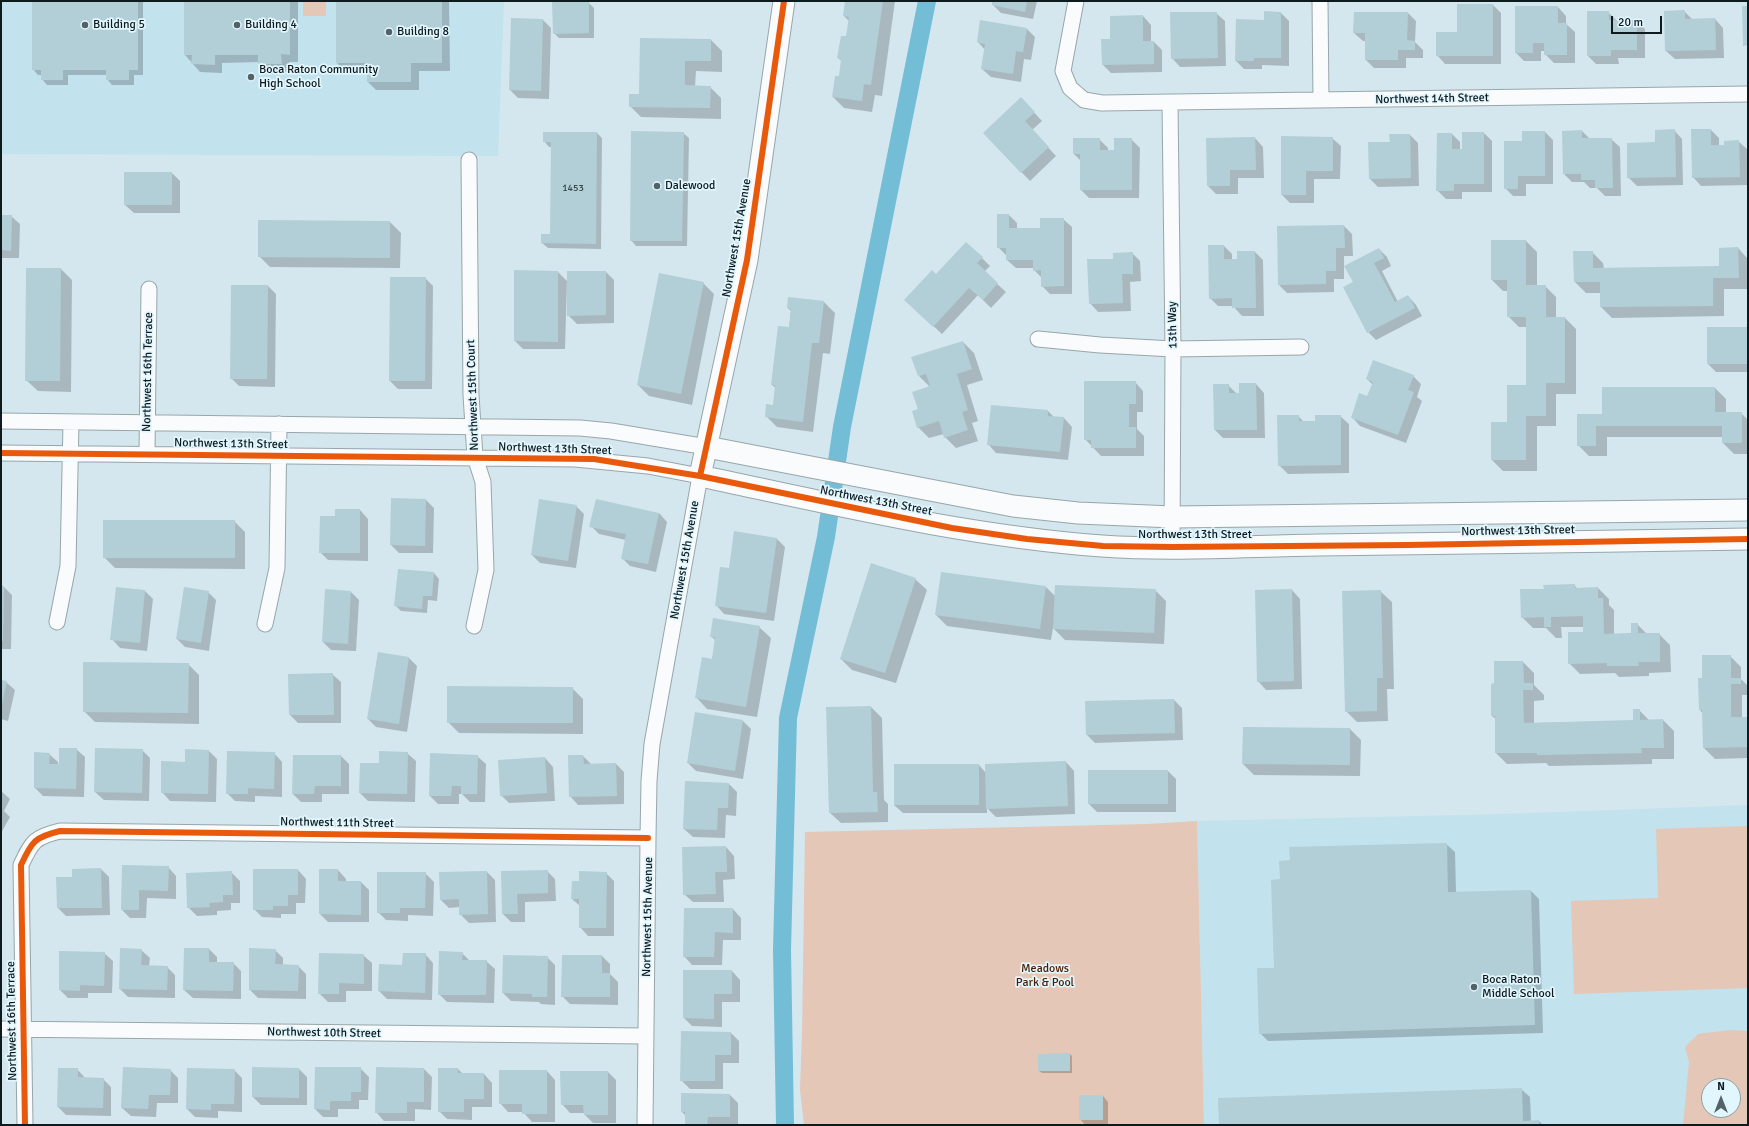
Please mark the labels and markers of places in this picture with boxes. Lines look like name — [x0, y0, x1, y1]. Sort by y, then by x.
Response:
place label: Building 5 — [93, 18, 145, 32]
place label: Building 4 — [245, 18, 297, 32]
marker: Building 5 — [80, 20, 90, 30]
marker: Building 4 — [232, 20, 242, 30]
place label: Building 8 — [397, 25, 449, 39]
marker: Building 8 — [384, 27, 394, 37]
place label: Boca Raton Community High School — [259, 63, 378, 91]
marker: Boca Raton Community High School — [246, 72, 256, 82]
place label: Dalewood — [665, 179, 715, 193]
marker: Dalewood — [652, 181, 662, 191]
place label: Boca Raton Middle School — [1482, 973, 1555, 1001]
marker: Boca Raton Middle School — [1469, 982, 1479, 992]

